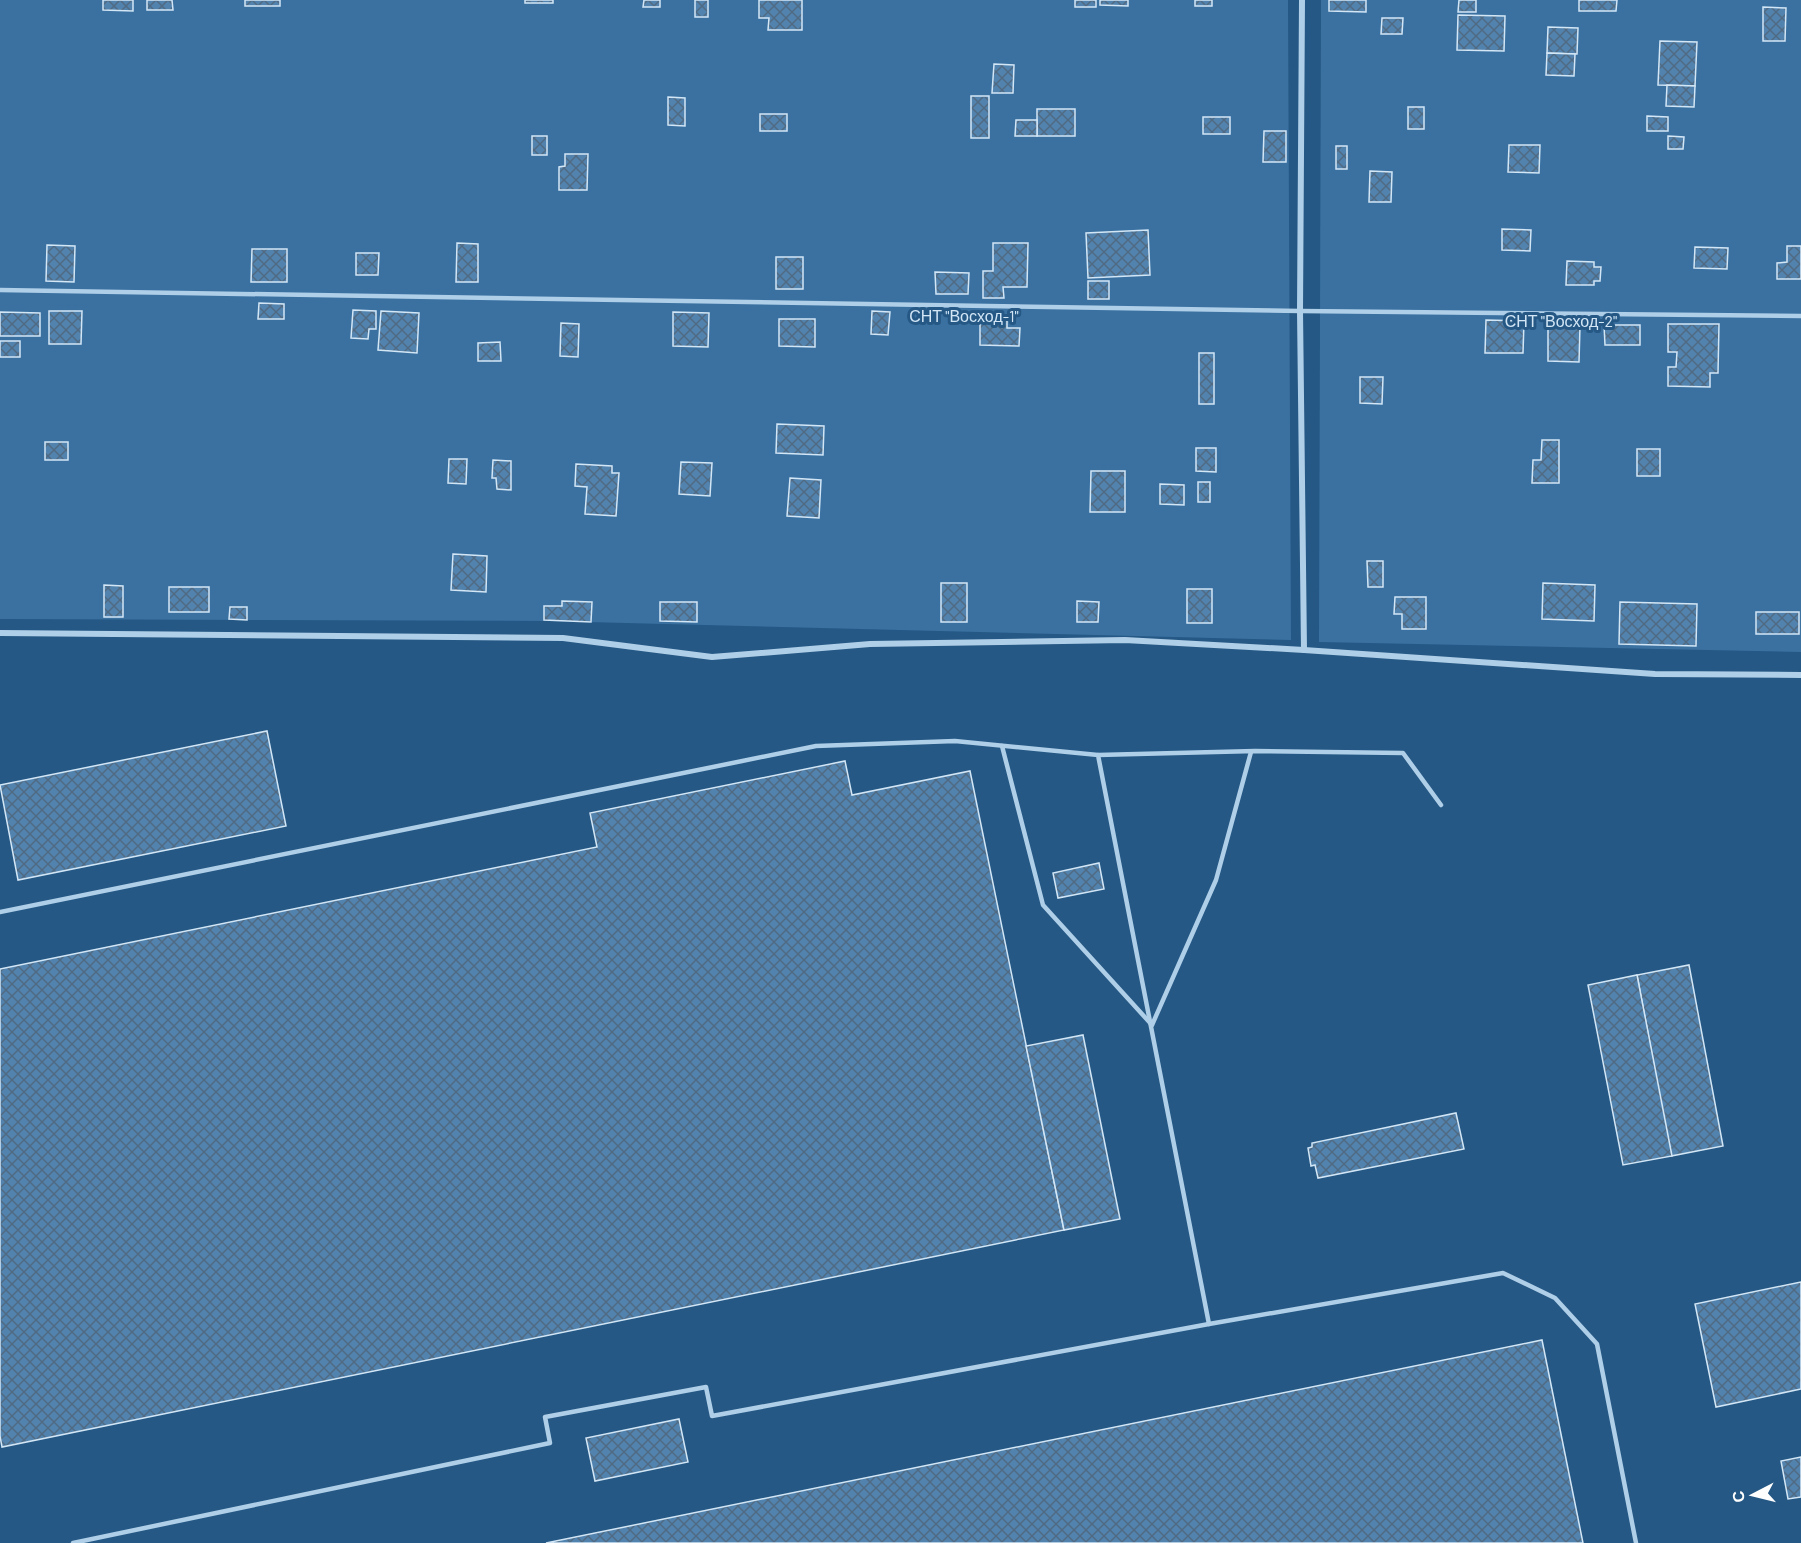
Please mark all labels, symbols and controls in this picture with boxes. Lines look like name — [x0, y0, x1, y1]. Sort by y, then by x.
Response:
park label: СНТ "Восход-1" — [909, 306, 1019, 325]
park label: СНТ "Восход-2" — [1505, 311, 1617, 330]
north arrow — [1723, 1465, 1783, 1525]
text: С — [1727, 1490, 1748, 1504]

